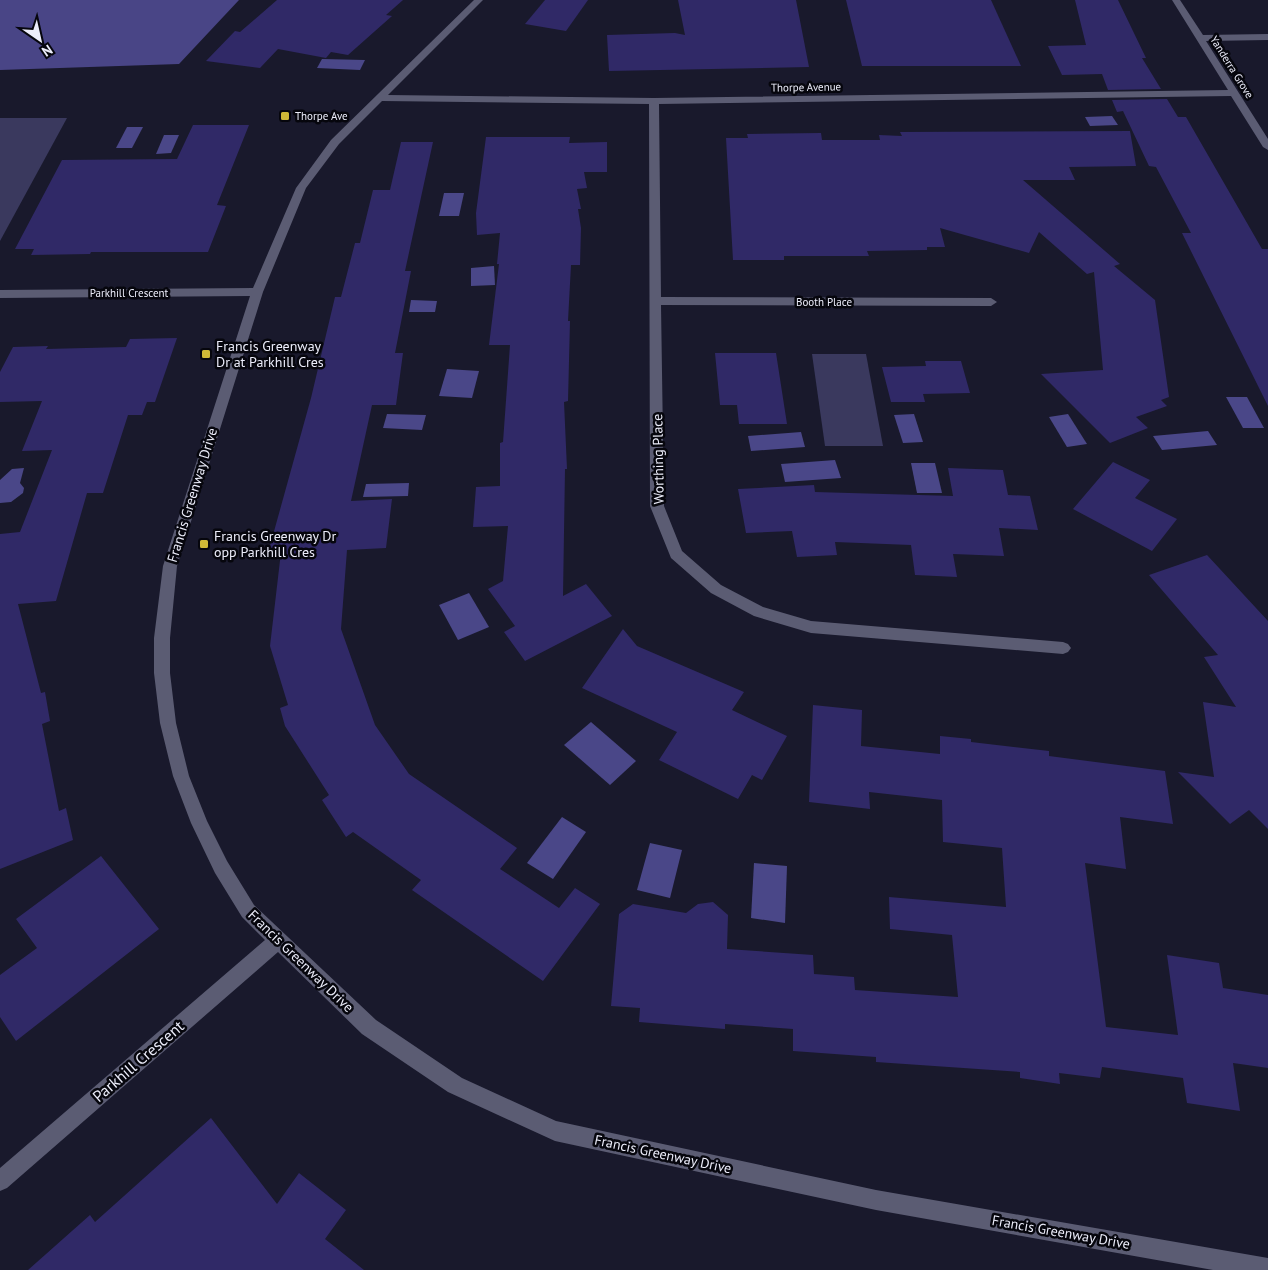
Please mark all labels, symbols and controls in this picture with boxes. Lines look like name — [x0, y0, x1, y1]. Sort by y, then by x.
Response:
north arrow — [15, 15, 65, 65]
street label: Yanderra Grove — [1207, 33, 1257, 101]
text: N — [38, 41, 56, 61]
street label: Thorpe Avenue — [771, 79, 842, 95]
place label: Thorpe Ave — [295, 109, 348, 123]
marker: Thorpe Ave — [279, 110, 291, 122]
street label: Parkhill Crescent — [90, 286, 169, 300]
street label: Booth Place — [796, 295, 852, 309]
place label: Francis Greenway Dr at Parkhill Cres — [216, 337, 324, 371]
marker: Francis Greenway Dr at Parkhill Cres — [200, 348, 212, 360]
street label: Worthing Place — [648, 413, 668, 505]
street label: Francis Greenway Drive — [163, 426, 221, 564]
place label: Francis Greenway Dr opp Parkhill Cres — [214, 527, 337, 561]
marker: Francis Greenway Dr opp Parkhill Cres — [198, 538, 210, 550]
street label: Francis Greenway Drive — [244, 906, 358, 1016]
street label: Parkhill Crescent — [88, 1016, 188, 1106]
street label: Francis Greenway Drive — [593, 1131, 733, 1177]
street label: Francis Greenway Drive — [991, 1211, 1131, 1253]

